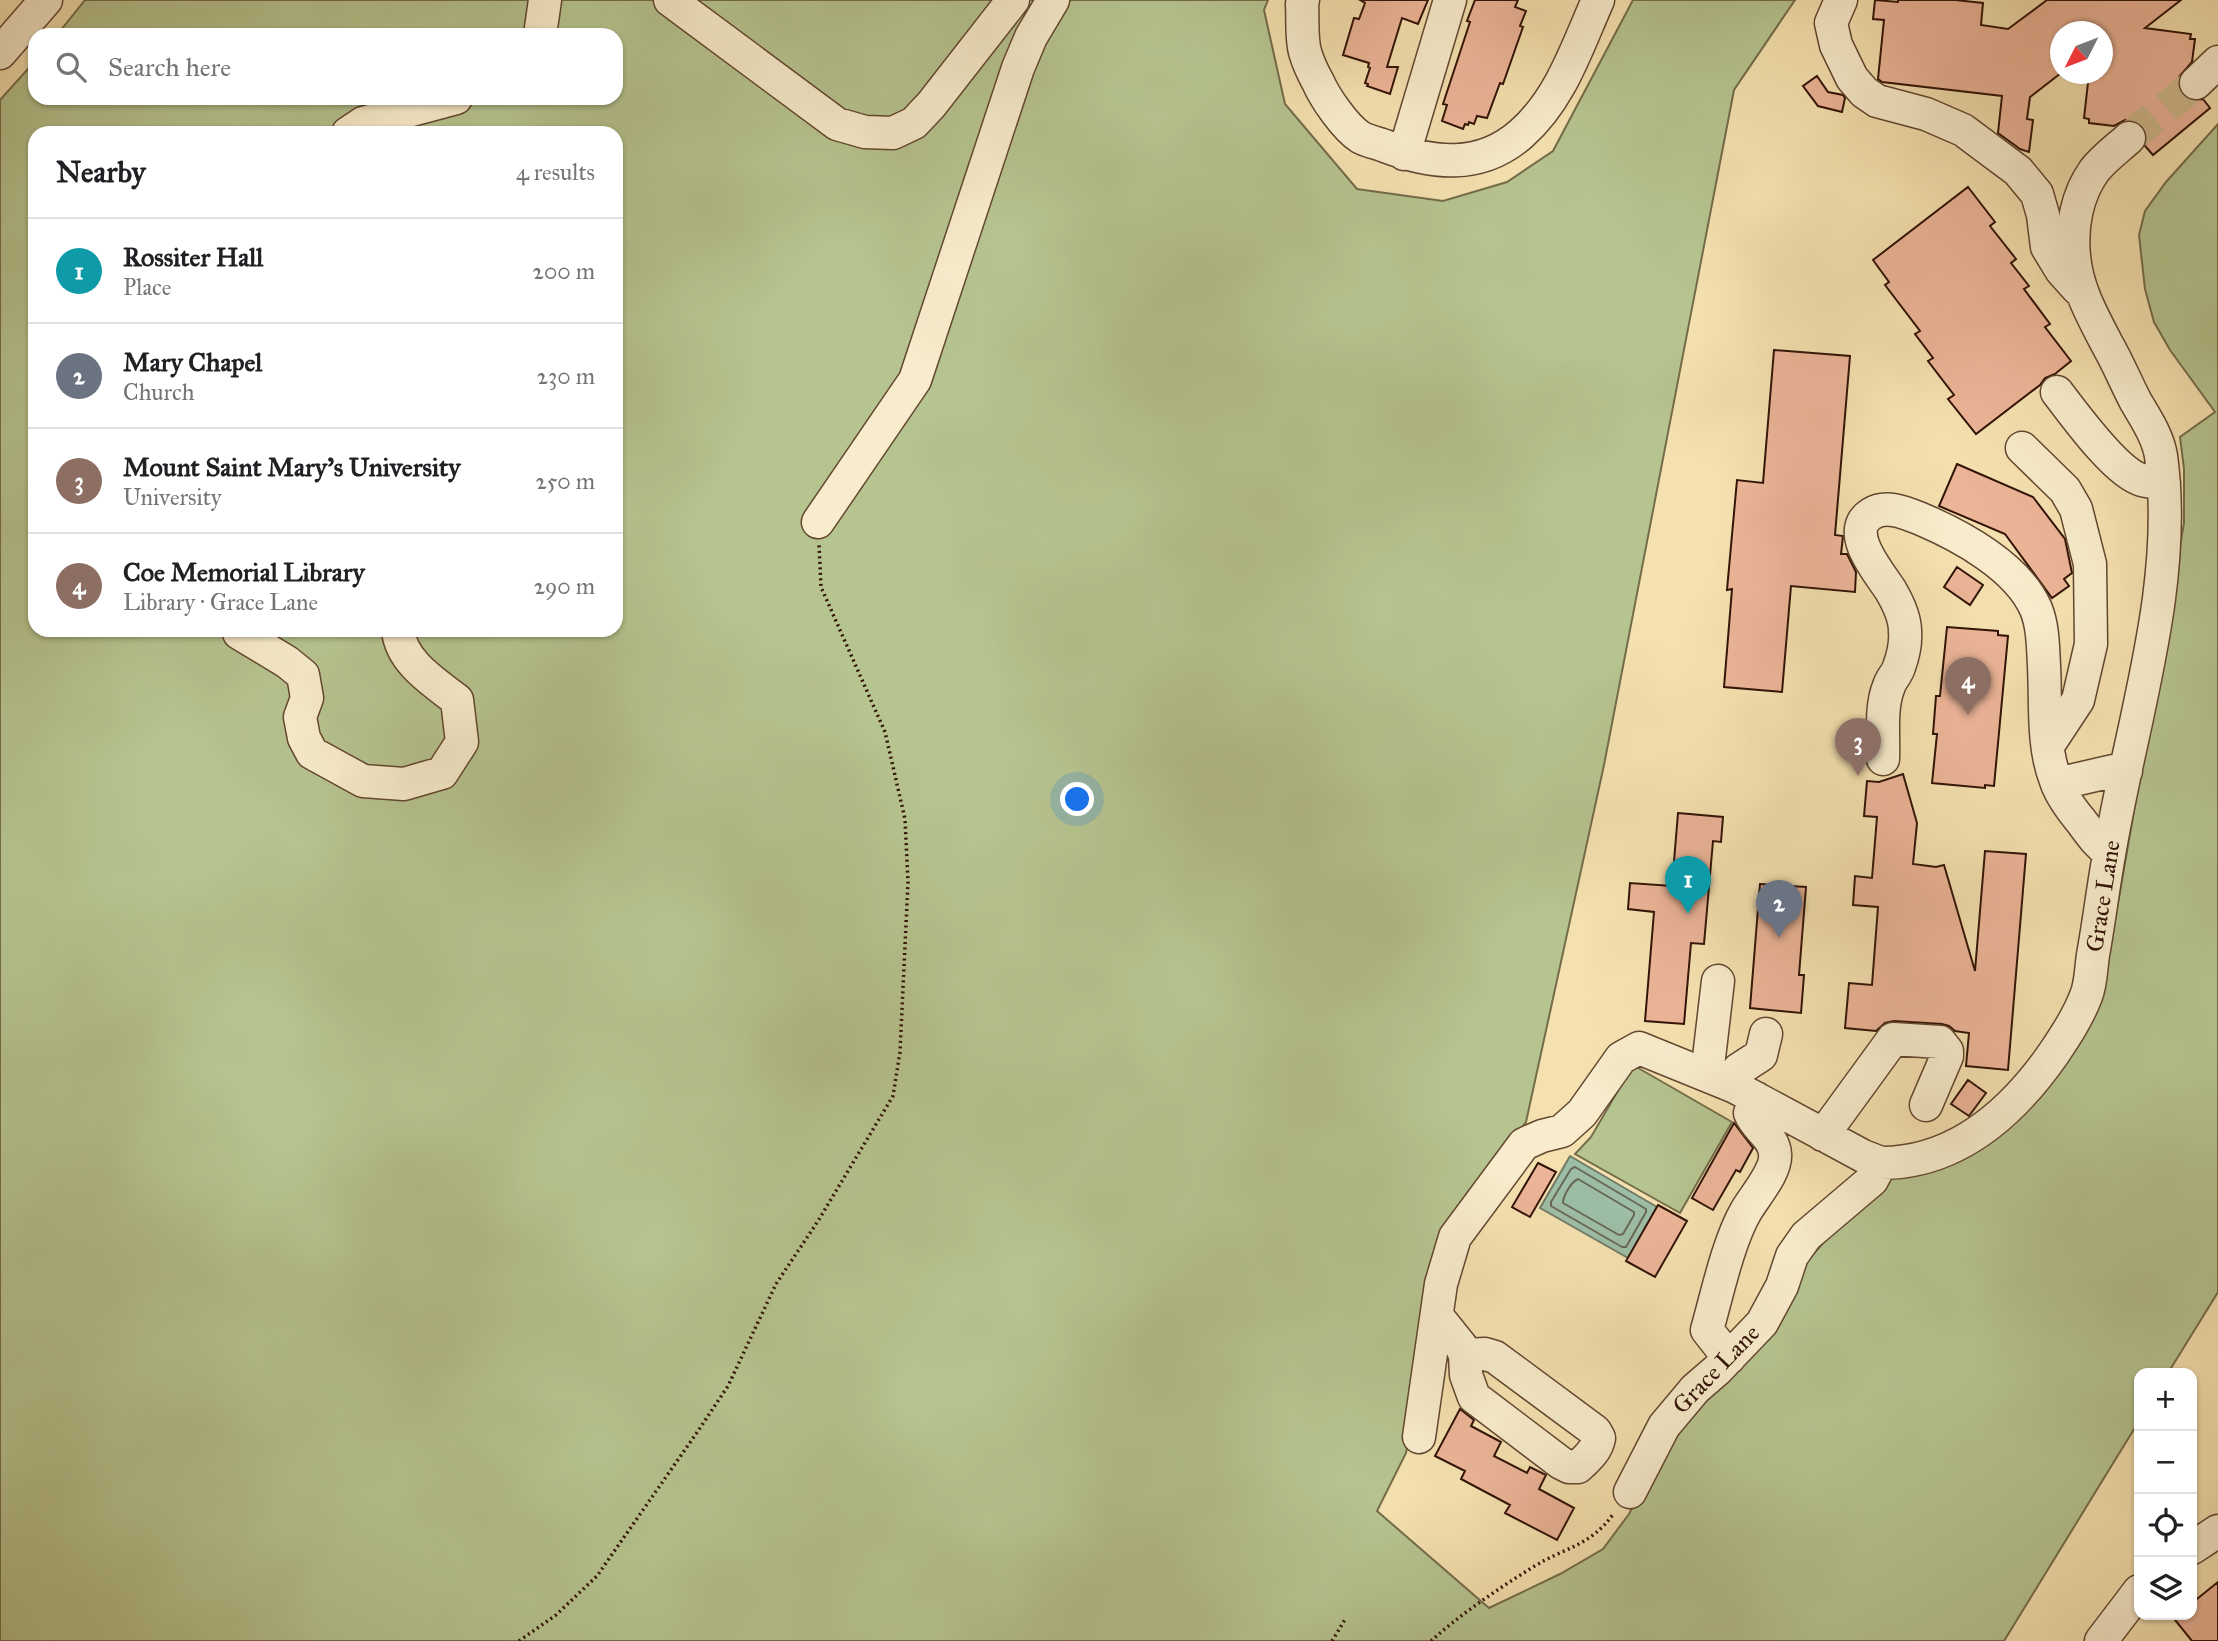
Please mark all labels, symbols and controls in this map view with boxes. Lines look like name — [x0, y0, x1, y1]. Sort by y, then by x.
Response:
north arrow — [2050, 21, 2113, 84]
search box — [28, 28, 623, 105]
icon: search — [52, 48, 90, 86]
text: Search here — [108, 51, 231, 83]
text: Nearby — [56, 154, 146, 190]
text: 4 results — [516, 158, 595, 186]
text: Rossiter Hall — [123, 241, 263, 273]
text: 1 — [74, 257, 84, 285]
text: 200 m — [533, 257, 595, 285]
text: Place — [123, 273, 171, 301]
text: Mary Chapel — [123, 346, 262, 378]
text: 2 — [73, 362, 85, 390]
text: 230 m — [537, 362, 595, 390]
text: Church — [123, 378, 195, 406]
text: Mount Saint Mary's University — [123, 451, 460, 483]
text: 3 — [74, 467, 84, 495]
text: 250 m — [535, 467, 595, 495]
text: University — [123, 483, 222, 511]
text: Coe Memorial Library — [123, 556, 365, 588]
text: 4 — [73, 572, 85, 600]
text: 290 m — [534, 572, 595, 600]
text: Library · Grace Lane — [123, 588, 318, 616]
pin: 4 — [1945, 657, 1991, 715]
pin: 3 — [1835, 718, 1881, 776]
your location — [1060, 782, 1094, 816]
street label: Grace Lane — [2079, 838, 2127, 954]
pin: 1 — [1665, 856, 1711, 914]
pin: 2 — [1756, 880, 1802, 938]
street label: Grace Lane — [1666, 1318, 1766, 1420]
map controls — [2134, 1368, 2197, 1620]
button: + — [2134, 1368, 2197, 1431]
button: − — [2134, 1431, 2197, 1494]
button: locate — [2134, 1494, 2197, 1557]
button: layers — [2134, 1557, 2197, 1620]

